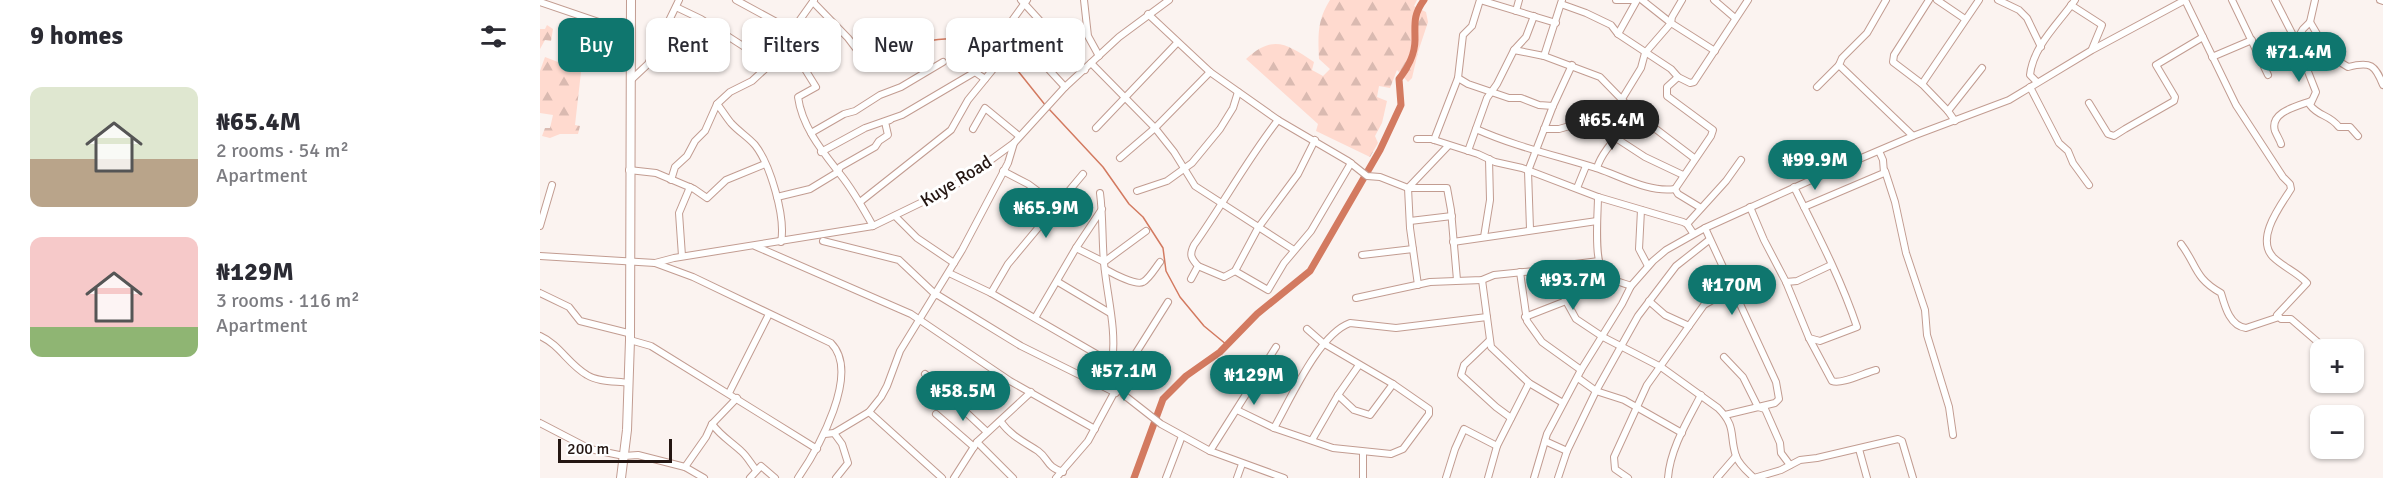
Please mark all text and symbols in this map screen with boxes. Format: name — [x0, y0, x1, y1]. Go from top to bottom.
chip: Buy — [558, 18, 634, 72]
chip: Rent — [646, 18, 730, 72]
chip: Filters — [742, 18, 841, 72]
chip: New — [853, 18, 934, 72]
chip: Apartment — [946, 18, 1085, 72]
text: 9 homes — [30, 20, 123, 52]
icon: filters — [477, 20, 510, 53]
pin: ₦71.4M — [2250, 32, 2348, 83]
text: ₦71.4M — [2266, 39, 2332, 64]
pin: ₦65.4M — [1563, 100, 1661, 151]
text: ₦65.4M — [216, 106, 301, 138]
text: ₦65.4M — [1579, 107, 1645, 132]
icon: home — [78, 111, 150, 183]
text: 2 rooms · 54 m² — [216, 138, 349, 163]
pin: ₦99.9M — [1766, 140, 1864, 191]
text: ₦99.9M — [1782, 147, 1848, 172]
street label: Kuye Road — [916, 150, 996, 212]
text: Apartment — [216, 163, 308, 188]
pin: ₦65.9M — [997, 188, 1095, 239]
text: ₦65.9M — [1013, 195, 1079, 220]
text: ₦129M — [216, 256, 294, 288]
pin: ₦93.7M — [1524, 260, 1622, 311]
icon: home — [78, 261, 150, 333]
pin: ₦170M — [1690, 265, 1774, 316]
text: ₦93.7M — [1540, 267, 1606, 292]
text: ₦170M — [1702, 272, 1762, 297]
text: 3 rooms · 116 m² — [216, 288, 360, 313]
text: Apartment — [216, 313, 308, 338]
map controls — [2310, 339, 2364, 459]
button: + — [2310, 339, 2364, 393]
pin: ₦57.1M — [1075, 351, 1173, 402]
pin: ₦129M — [1212, 355, 1296, 406]
text: ₦57.1M — [1091, 358, 1157, 383]
text: ₦129M — [1224, 362, 1284, 387]
pin: ₦58.5M — [914, 371, 1012, 422]
text: ₦58.5M — [930, 378, 996, 403]
button: − — [2310, 405, 2364, 459]
scale bar — [558, 436, 672, 464]
text: 200 m — [567, 439, 609, 459]

